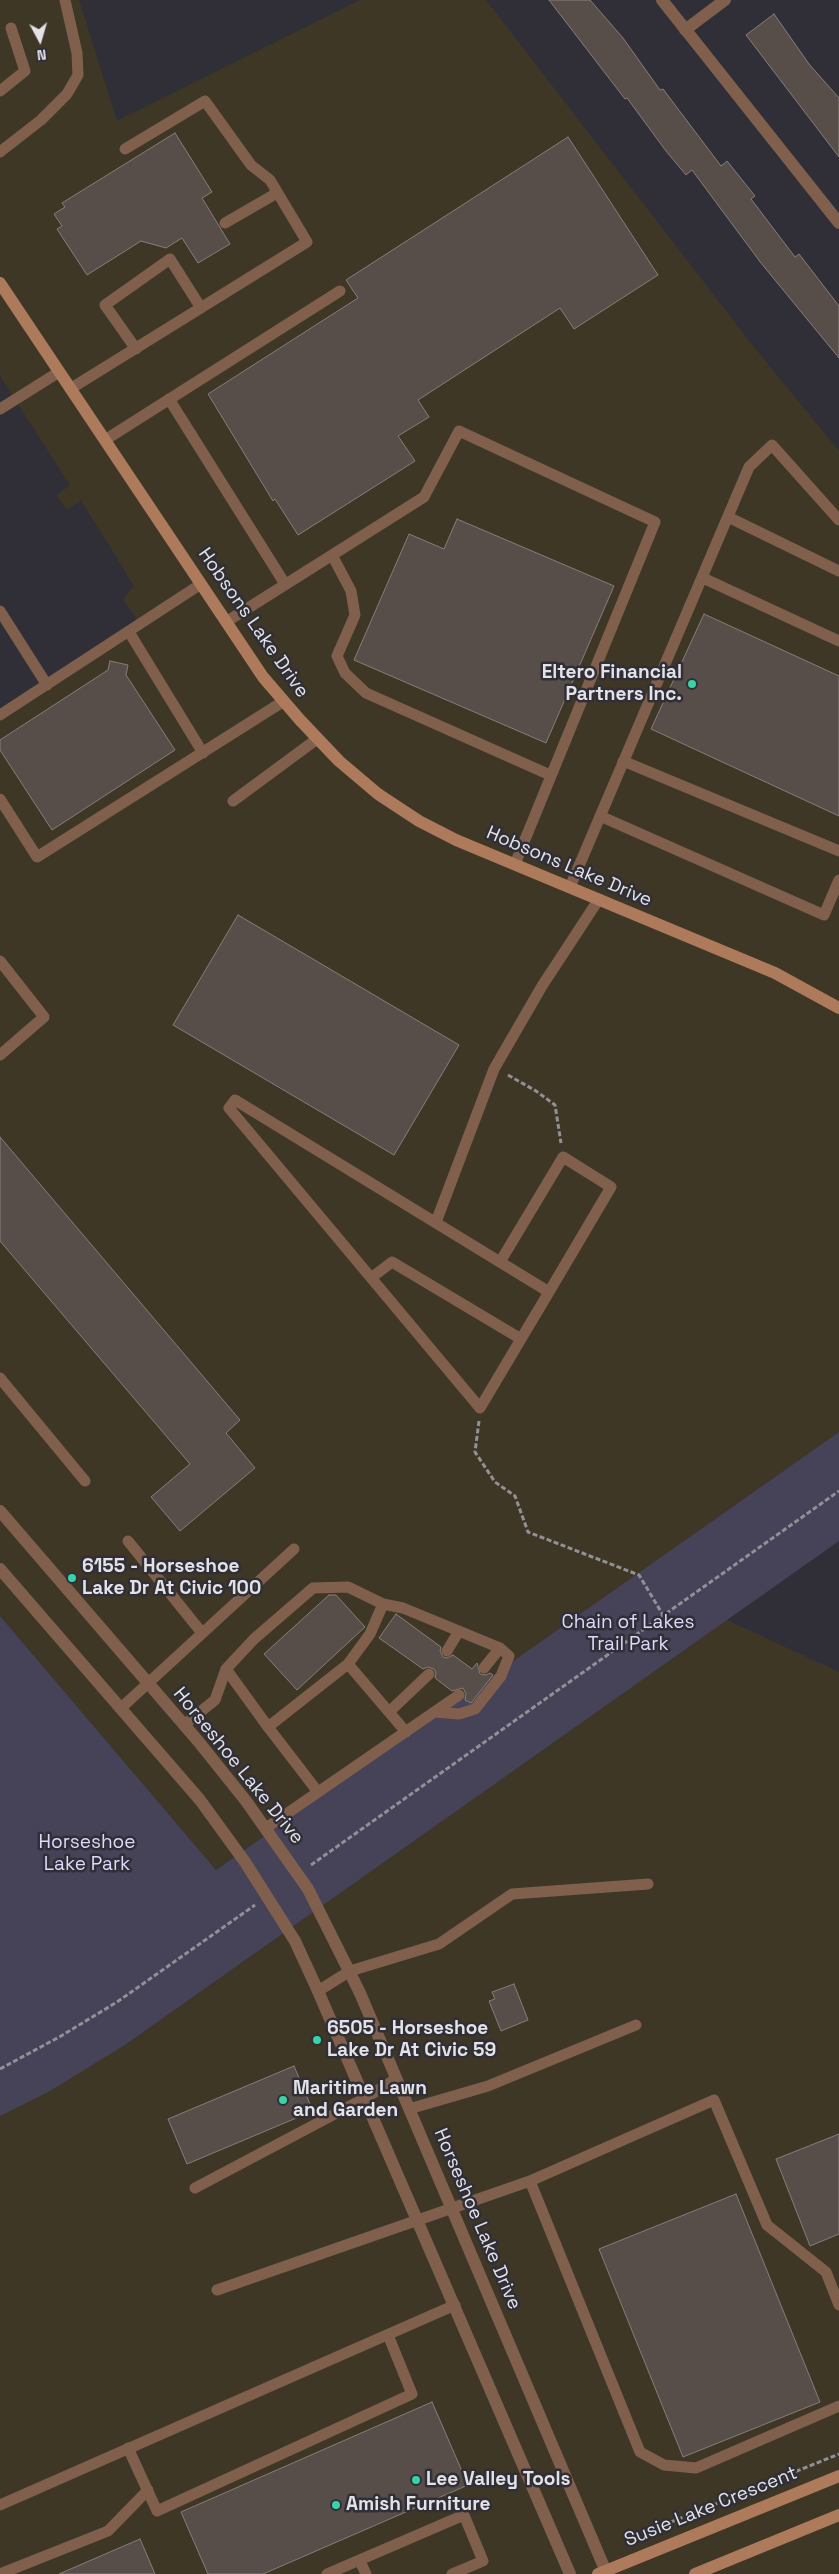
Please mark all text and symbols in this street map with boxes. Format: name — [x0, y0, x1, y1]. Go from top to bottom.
north arrow — [15, 15, 65, 65]
text: N — [36, 45, 47, 64]
street label: Hobsons Lake Drive — [193, 544, 313, 702]
place label: Eltero Financial Partners Inc. — [542, 662, 682, 706]
marker: Eltero Financial Partners Inc. — [686, 678, 698, 690]
street label: Hobsons Lake Drive — [483, 822, 655, 912]
place label: 6155 - Horseshoe Lake Dr At Civic 100 — [82, 1556, 261, 1600]
marker: 6155 - Horseshoe Lake Dr At Civic 100 — [66, 1572, 78, 1584]
park label: Chain of Lakes Trail Park — [562, 1612, 694, 1656]
street label: Horseshoe Lake Drive — [168, 1683, 308, 1849]
park label: Horseshoe Lake Park — [38, 1832, 136, 1876]
place label: 6505 - Horseshoe Lake Dr At Civic 59 — [327, 2018, 496, 2062]
marker: 6505 - Horseshoe Lake Dr At Civic 59 — [311, 2034, 323, 2046]
place label: Maritime Lawn and Garden — [293, 2078, 427, 2122]
marker: Maritime Lawn and Garden — [277, 2094, 289, 2106]
street label: Horseshoe Lake Drive — [428, 2125, 526, 2313]
street label: Susie Lake Crescent — [621, 2462, 801, 2552]
place label: Lee Valley Tools — [426, 2469, 570, 2491]
marker: Lee Valley Tools — [410, 2474, 422, 2486]
place label: Amish Furniture — [346, 2494, 490, 2516]
marker: Amish Furniture — [330, 2499, 342, 2511]

